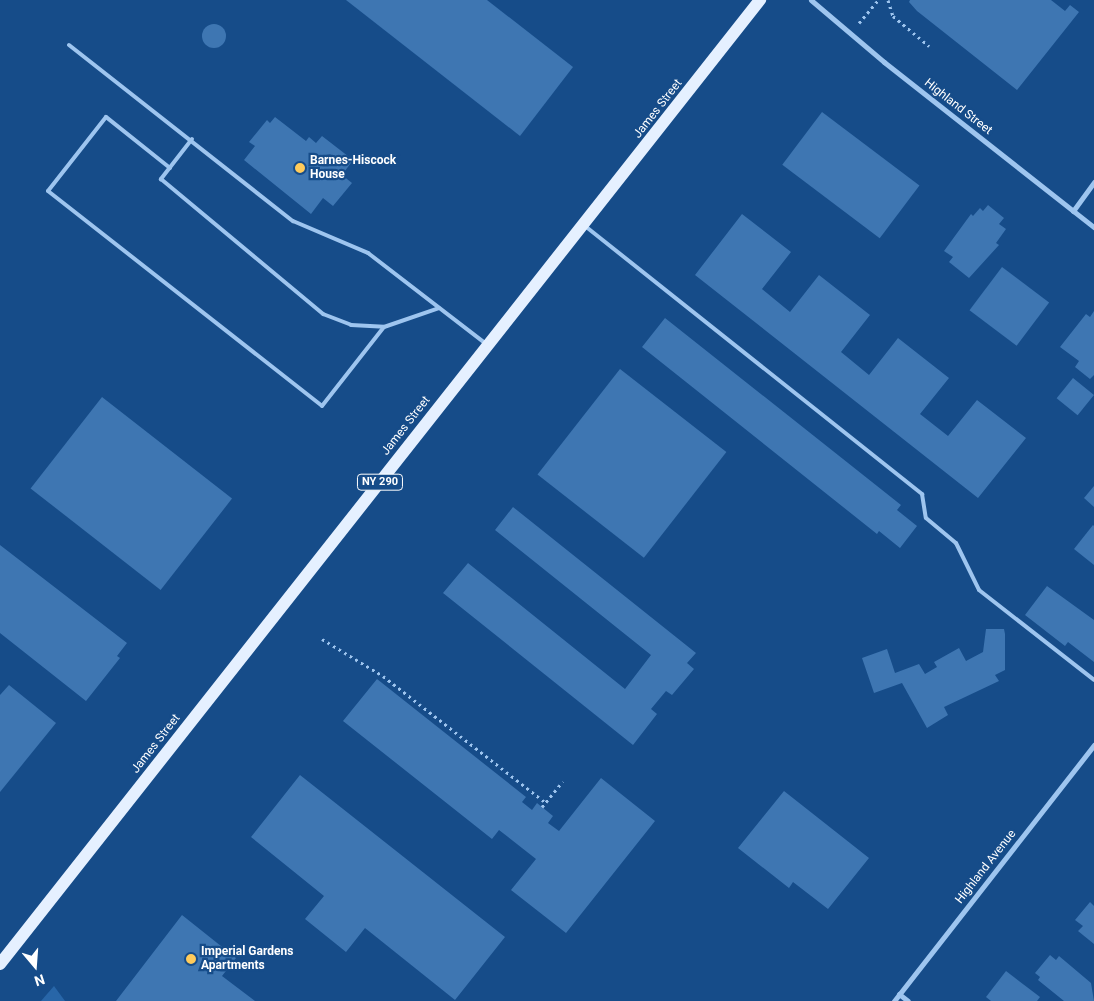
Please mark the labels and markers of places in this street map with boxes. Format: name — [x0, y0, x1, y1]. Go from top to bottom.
place label: Barnes-Hiscock House — [310, 154, 396, 182]
marker: Barnes-Hiscock House — [294, 162, 306, 174]
place label: Imperial Gardens Apartments — [201, 945, 293, 973]
marker: Imperial Gardens Apartments — [185, 953, 197, 965]

